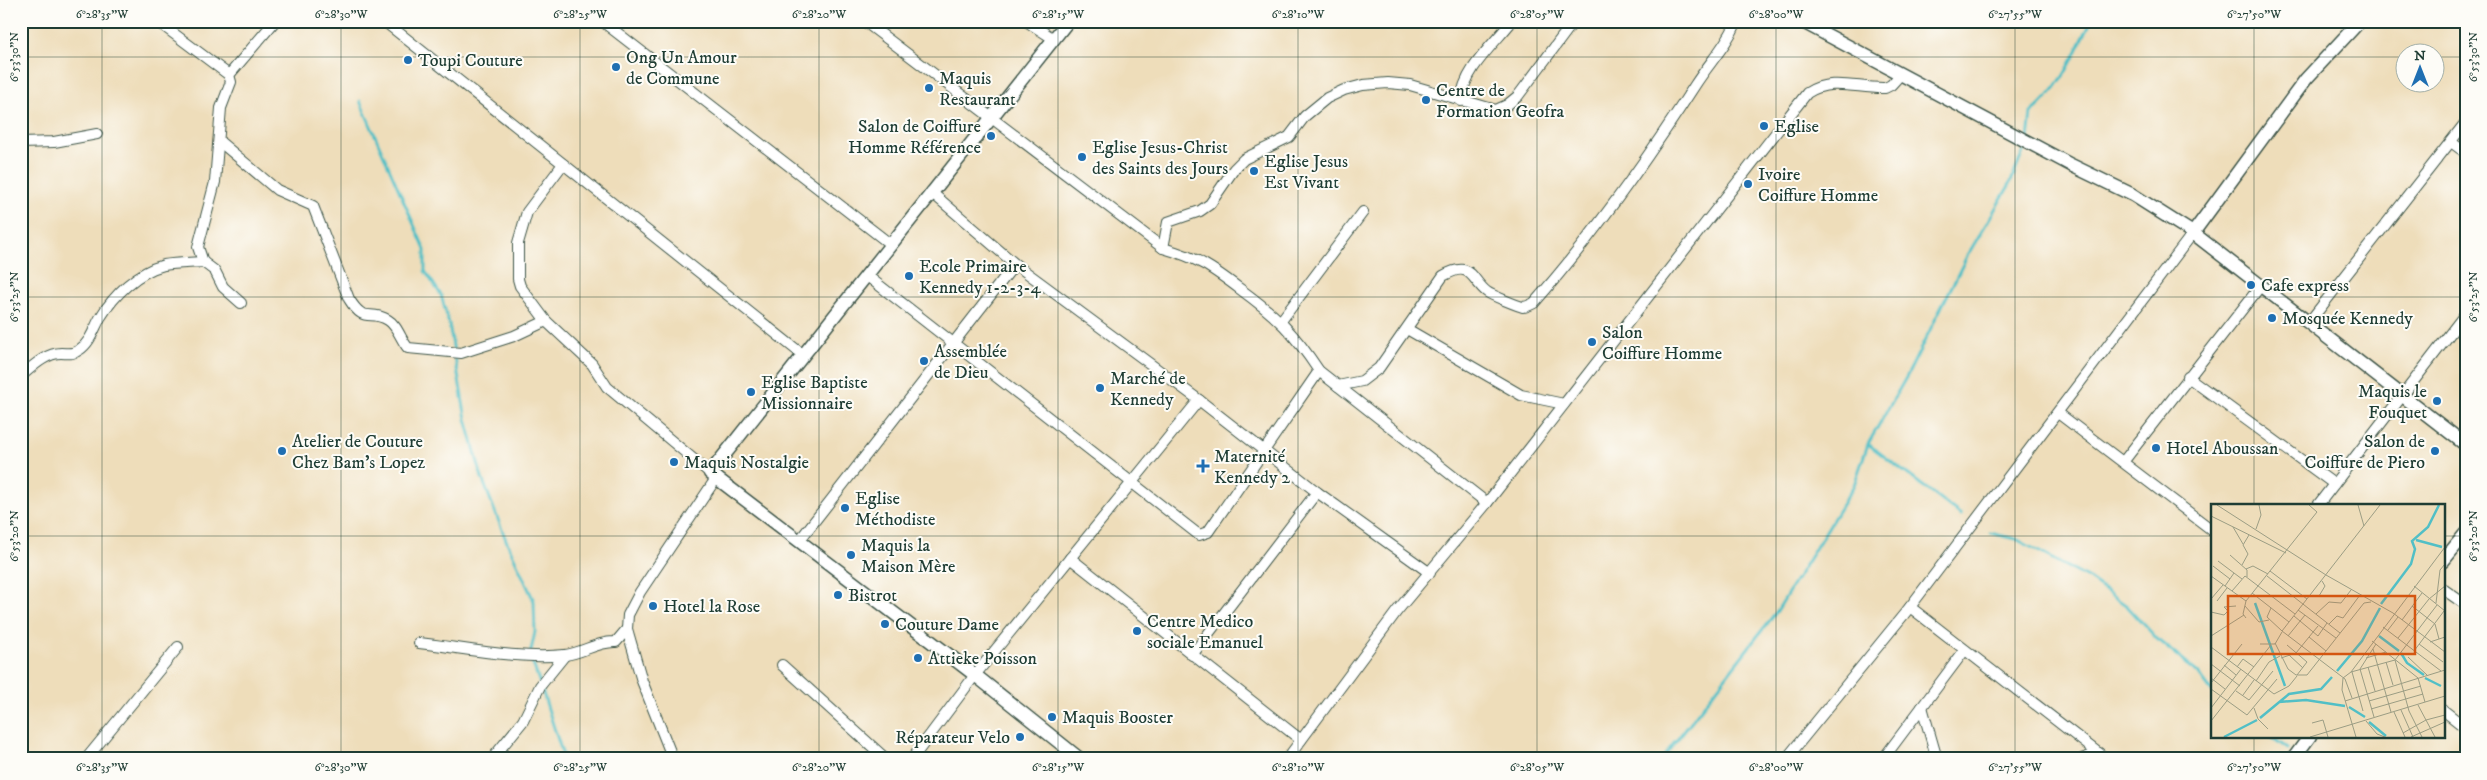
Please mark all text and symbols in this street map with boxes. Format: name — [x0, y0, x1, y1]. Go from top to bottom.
text: 6°28'35"W — [76, 7, 129, 22]
text: 6°28'30"W — [315, 7, 368, 22]
text: 6°28'25"W — [553, 7, 608, 22]
text: 6°28'20"W — [792, 7, 847, 22]
text: 6°28'15"W — [1032, 7, 1085, 22]
text: 6°28'10"W — [1272, 7, 1325, 22]
text: 6°28'05"W — [1510, 7, 1565, 22]
text: 6°28'00"W — [1749, 7, 1804, 22]
text: 6°27'55"W — [1988, 7, 2043, 22]
text: 6°27'50"W — [2227, 7, 2282, 22]
text: 6°53'30"N — [7, 32, 22, 82]
text: 6°53'30"N — [2466, 32, 2481, 82]
north arrow — [2394, 42, 2444, 92]
place label: Ong Un Amour de Commune — [626, 47, 737, 90]
text: N — [2414, 47, 2426, 65]
place label: Toupi Couture — [418, 50, 523, 72]
marker: Toupi Couture — [402, 54, 414, 66]
marker: Ong Un Amour de Commune — [610, 61, 622, 73]
place label: Maquis Restaurant — [939, 68, 1016, 111]
place label: Centre de Formation Geofra — [1436, 80, 1565, 123]
marker: Maquis Restaurant — [923, 82, 935, 94]
marker: Centre de Formation Geofra — [1420, 94, 1432, 106]
place label: Salon de Coiffure Homme Référence — [848, 116, 981, 159]
place label: Eglise — [1774, 116, 1819, 138]
marker: Eglise — [1758, 120, 1770, 132]
marker: Salon de Coiffure Homme Référence — [985, 130, 997, 142]
place label: Eglise Jesus-Christ des Saints des Jours — [1092, 137, 1228, 180]
marker: Eglise Jesus-Christ des Saints des Jours — [1076, 151, 1088, 163]
place label: Eglise Jesus Est Vivant — [1264, 151, 1348, 194]
place label: Ivoire Coiffure Homme — [1758, 164, 1878, 207]
marker: Eglise Jesus Est Vivant — [1248, 165, 1260, 177]
marker: Ivoire Coiffure Homme — [1742, 178, 1754, 190]
place label: Ecole Primaire Kennedy 1-2-3-4 — [919, 256, 1041, 299]
marker: Ecole Primaire Kennedy 1-2-3-4 — [903, 270, 915, 282]
text: 6°53'25"N — [7, 271, 22, 323]
text: 6°53'25"N — [2466, 271, 2481, 323]
place label: Cafe express — [2261, 275, 2349, 297]
marker: Cafe express — [2245, 279, 2257, 291]
place label: Mosquée Kennedy — [2282, 308, 2413, 330]
marker: Mosquée Kennedy — [2266, 312, 2278, 324]
place label: Salon Coiffure Homme — [1602, 322, 1722, 365]
marker: Salon Coiffure Homme — [1586, 336, 1598, 348]
place label: Assemblée de Dieu — [934, 341, 1007, 384]
marker: Assemblée de Dieu — [918, 355, 930, 367]
place label: Marché de Kennedy — [1110, 368, 1186, 411]
place label: Eglise Baptiste Missionnaire — [761, 372, 868, 415]
place label: Maquis le Fouquet — [2358, 381, 2427, 424]
marker: Marché de Kennedy — [1094, 382, 1106, 394]
marker: Eglise Baptiste Missionnaire — [745, 386, 757, 398]
marker: Maquis le Fouquet — [2431, 395, 2443, 407]
place label: Atelier de Couture Chez Bam's Lopez — [292, 431, 425, 474]
place label: Salon de Coiffure de Piero — [2305, 431, 2425, 474]
place label: Hotel Aboussan — [2166, 438, 2279, 460]
marker: Hotel Aboussan — [2150, 442, 2162, 454]
marker: Atelier de Couture Chez Bam's Lopez — [276, 445, 288, 457]
marker: Salon de Coiffure de Piero — [2429, 445, 2441, 457]
place label: Maternité Kennedy 2 — [1214, 446, 1290, 489]
place label: Maquis Nostalgie — [684, 452, 809, 474]
marker: Maquis Nostalgie — [668, 456, 680, 468]
marker: Maternité Kennedy 2 — [1196, 459, 1210, 473]
place label: Eglise Méthodiste — [855, 488, 935, 531]
marker: Eglise Méthodiste — [839, 502, 851, 514]
inset map — [2211, 504, 2444, 738]
text: 6°53'20"N — [7, 510, 22, 562]
text: 6°53'20"N — [2466, 510, 2481, 562]
place label: Maquis la Maison Mère — [861, 535, 956, 578]
marker: Maquis la Maison Mère — [845, 549, 857, 561]
place label: Bistrot — [848, 585, 897, 607]
marker: Bistrot — [832, 589, 844, 601]
place label: Hotel la Rose — [663, 596, 760, 618]
marker: Hotel la Rose — [647, 600, 659, 612]
place label: Centre Medico sociale Emanuel — [1147, 611, 1264, 654]
place label: Couture Dame — [895, 614, 999, 636]
marker: Couture Dame — [879, 618, 891, 630]
marker: Centre Medico sociale Emanuel — [1131, 625, 1143, 637]
place label: Attieke Poisson — [928, 648, 1037, 670]
marker: Attieke Poisson — [912, 652, 924, 664]
place label: Maquis Booster — [1062, 707, 1173, 729]
marker: Maquis Booster — [1046, 711, 1058, 723]
place label: Réparateur Velo — [895, 727, 1010, 749]
marker: Réparateur Velo — [1014, 731, 1026, 743]
text: 6°28'35"W — [76, 760, 129, 775]
text: 6°28'30"W — [315, 760, 368, 775]
text: 6°28'25"W — [553, 760, 608, 775]
text: 6°28'20"W — [792, 760, 847, 775]
text: 6°28'15"W — [1032, 760, 1085, 775]
text: 6°28'10"W — [1272, 760, 1325, 775]
text: 6°28'05"W — [1510, 760, 1565, 775]
text: 6°28'00"W — [1749, 760, 1804, 775]
text: 6°27'55"W — [1988, 760, 2043, 775]
text: 6°27'50"W — [2227, 760, 2282, 775]

